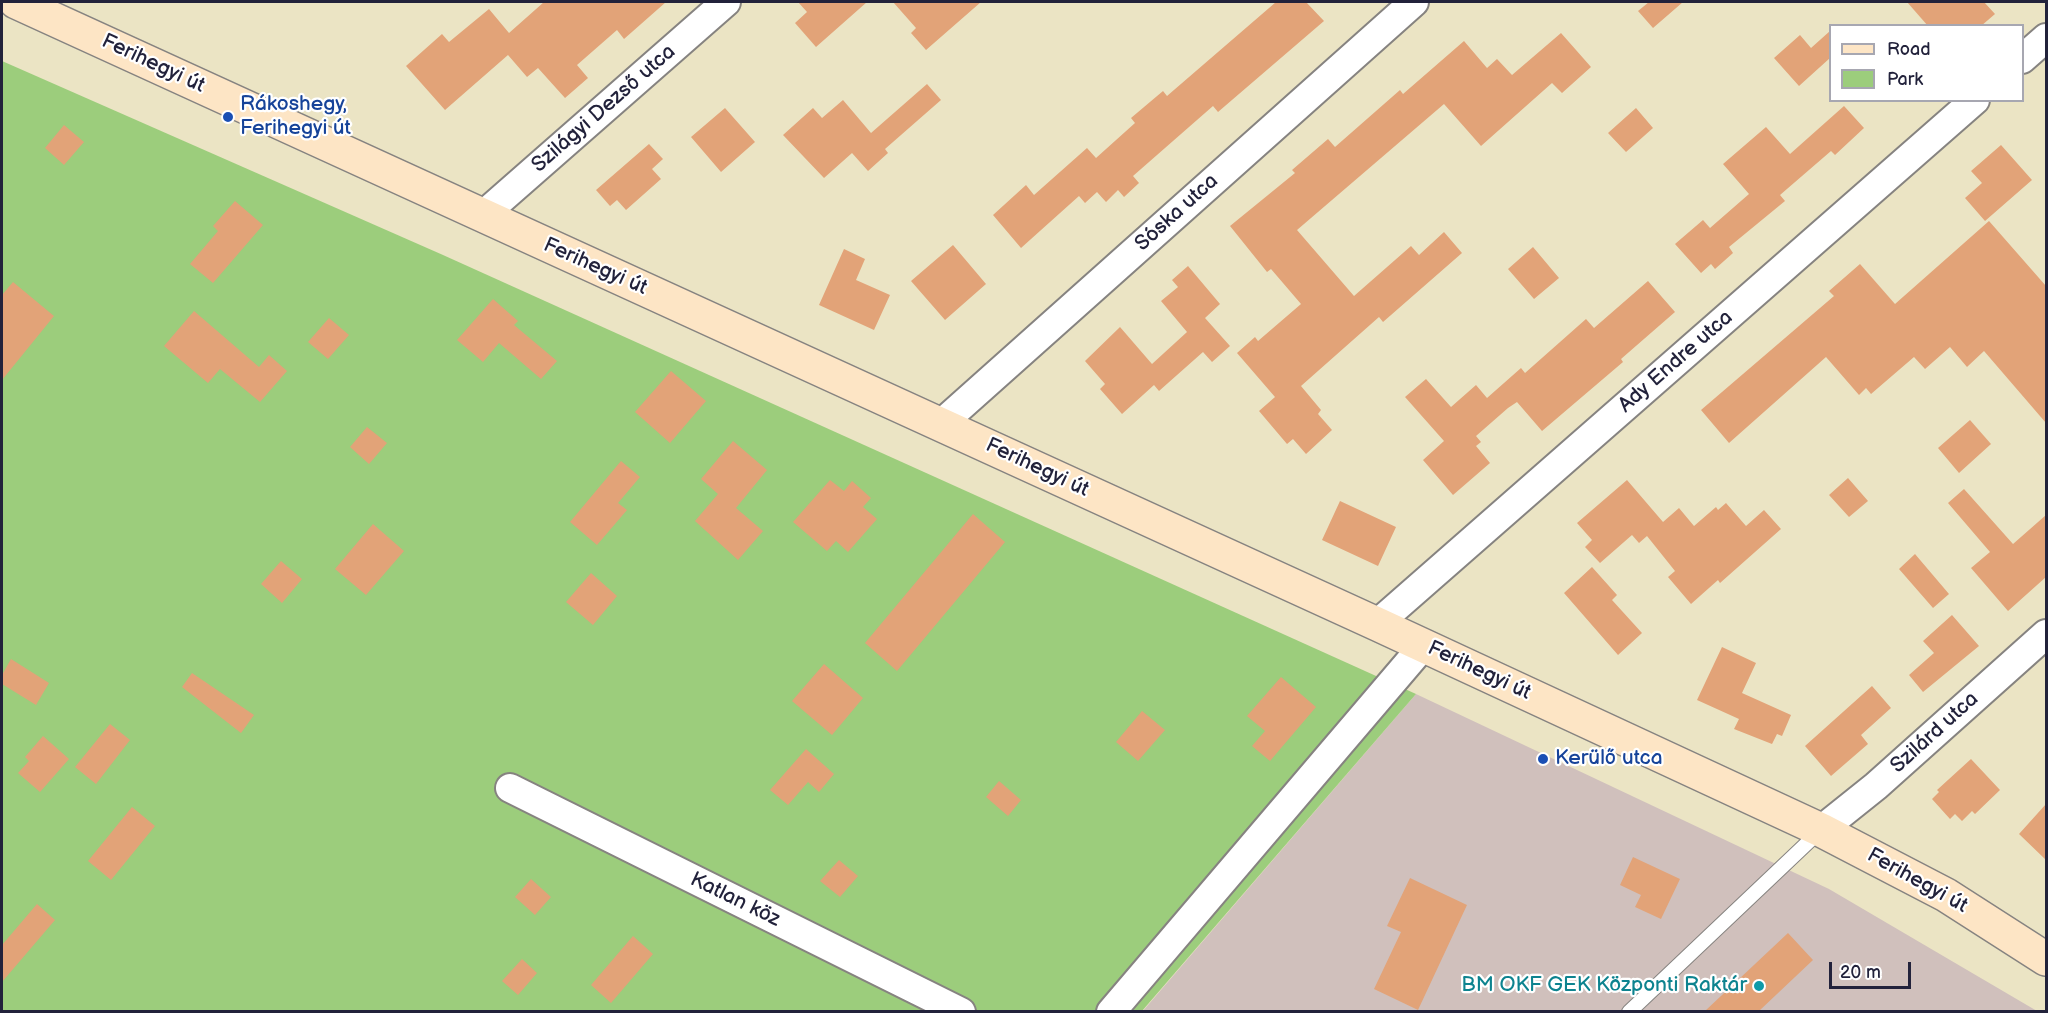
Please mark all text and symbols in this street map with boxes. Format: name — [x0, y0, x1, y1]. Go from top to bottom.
legend — [1829, 24, 2024, 102]
street label: Ferihegyi út — [97, 29, 209, 99]
text: Road — [1887, 39, 1931, 60]
street label: Szilágyi Dezső utca — [527, 40, 681, 178]
text: Park — [1887, 69, 1923, 90]
place label: Rákoshegy, Ferihegyi út — [240, 92, 351, 142]
marker: Rákoshegy, Ferihegyi út — [221, 110, 235, 124]
street label: Sóska utca — [1130, 169, 1224, 257]
street label: Ferihegyi út — [539, 233, 651, 301]
street label: Ady Endre utca — [1614, 306, 1738, 418]
street label: Ferihegyi út — [981, 433, 1093, 503]
street label: Ferihegyi út — [1423, 636, 1535, 706]
street label: Szilárd utca — [1886, 687, 1984, 779]
place label: Kerülő utca — [1555, 746, 1663, 772]
marker: Kerülő utca — [1536, 752, 1550, 766]
street label: Ferihegyi út — [1862, 843, 1972, 919]
street label: Katlan köz — [686, 867, 784, 933]
scale bar — [1832, 950, 1914, 988]
text: 20 m — [1840, 962, 1881, 983]
place label: BM OKF GEK Központi Raktár — [1461, 973, 1747, 999]
marker: BM OKF GEK Központi Raktár — [1752, 979, 1766, 993]

